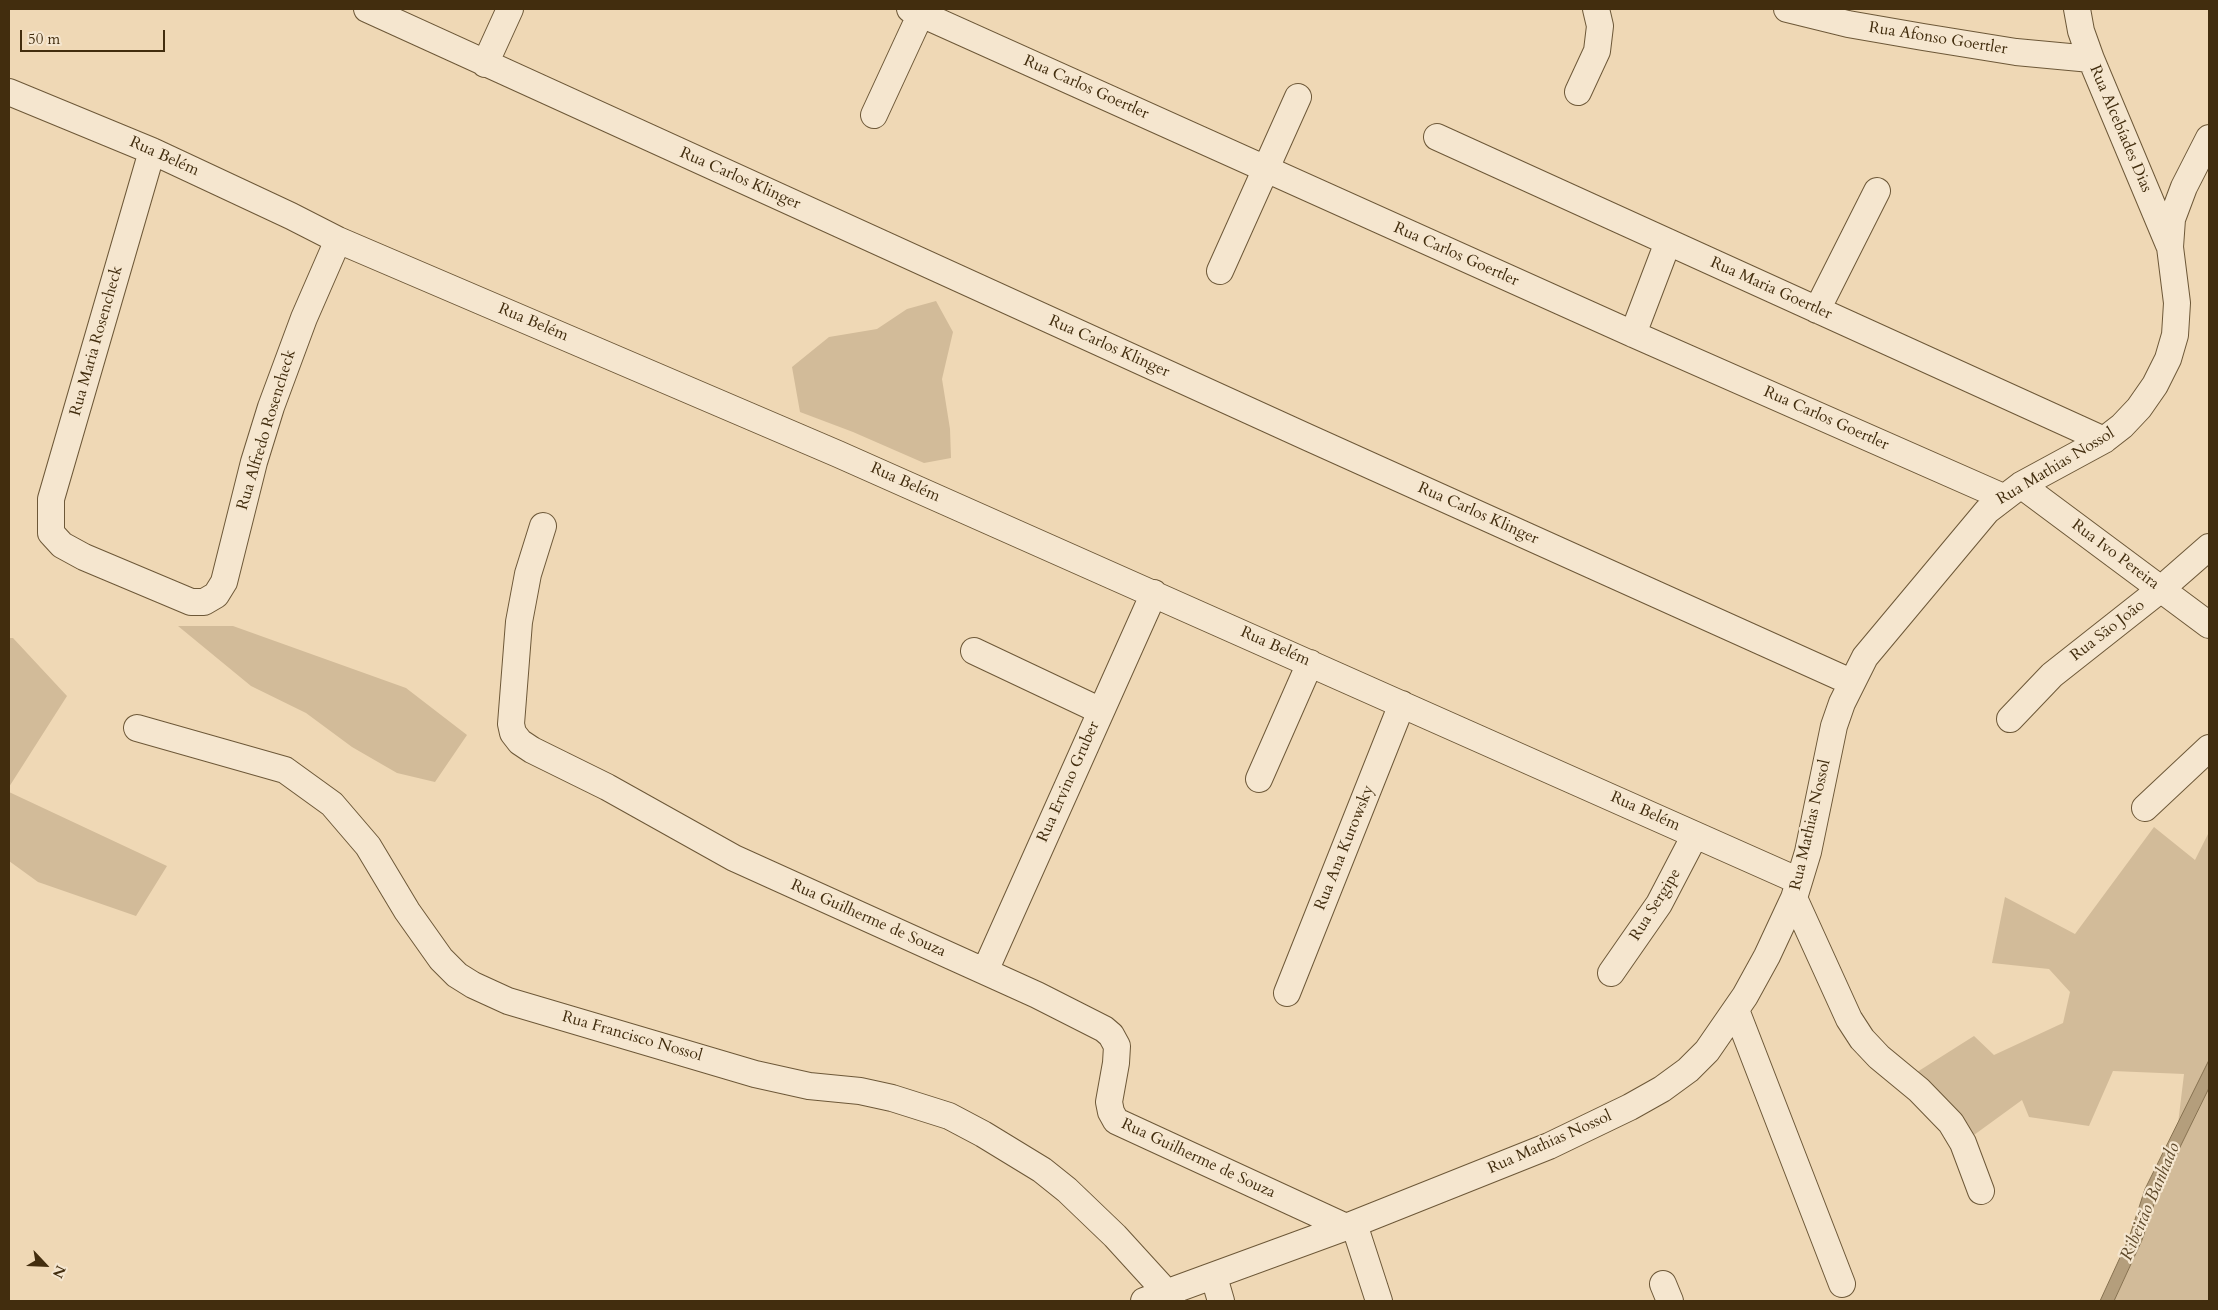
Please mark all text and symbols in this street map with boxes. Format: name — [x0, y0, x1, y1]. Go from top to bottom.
street label: Rua Afonso Goertler — [1867, 19, 2009, 59]
scale bar — [22, 20, 168, 52]
text: 50 m — [28, 29, 60, 49]
street label: Rua Carlos Goertler — [1020, 52, 1152, 124]
street label: Rua Alcebíades Dias — [2085, 63, 2155, 195]
street label: Rua Belém — [126, 133, 202, 181]
street label: Rua Carlos Klinger — [677, 144, 803, 214]
street label: Rua Carlos Goertler — [1390, 219, 1522, 291]
street label: Rua Maria Goertler — [1707, 254, 1835, 324]
street label: Rua Maria Rosencheck — [66, 264, 128, 418]
street label: Rua Belém — [495, 300, 571, 346]
street label: Rua Carlos Klinger — [1046, 312, 1172, 382]
street label: Rua Alfredo Rosencheck — [233, 348, 301, 512]
street label: Rua Carlos Goertler — [1760, 383, 1892, 455]
street label: Rua Mathias Nossol — [1994, 424, 2118, 510]
street label: Rua Belém — [867, 459, 943, 507]
street label: Rua Carlos Klinger — [1415, 479, 1541, 549]
street label: Rua Ivo Pereira — [2067, 516, 2163, 594]
street label: Rua São João — [2067, 596, 2149, 666]
street label: Rua Belém — [1237, 623, 1313, 671]
street label: Rua Ervino Gruber — [1034, 719, 1104, 845]
street label: Rua Mathias Nossol — [1787, 758, 1835, 892]
street label: Rua Ana Kurowsky — [1311, 783, 1379, 913]
street label: Rua Belém — [1607, 788, 1683, 836]
street label: Rua Sergipe — [1626, 865, 1686, 945]
street label: Rua Guilherme de Souza — [788, 876, 948, 962]
street label: Rua Francisco Nossol — [560, 1008, 704, 1066]
street label: Rua Mathias Nossol — [1485, 1107, 1615, 1179]
street label: Rua Guilherme de Souza — [1118, 1115, 1278, 1203]
water label: Ribeirão Banhado — [2116, 1140, 2186, 1264]
north arrow — [20, 1240, 70, 1290]
text: N — [48, 1262, 70, 1281]

